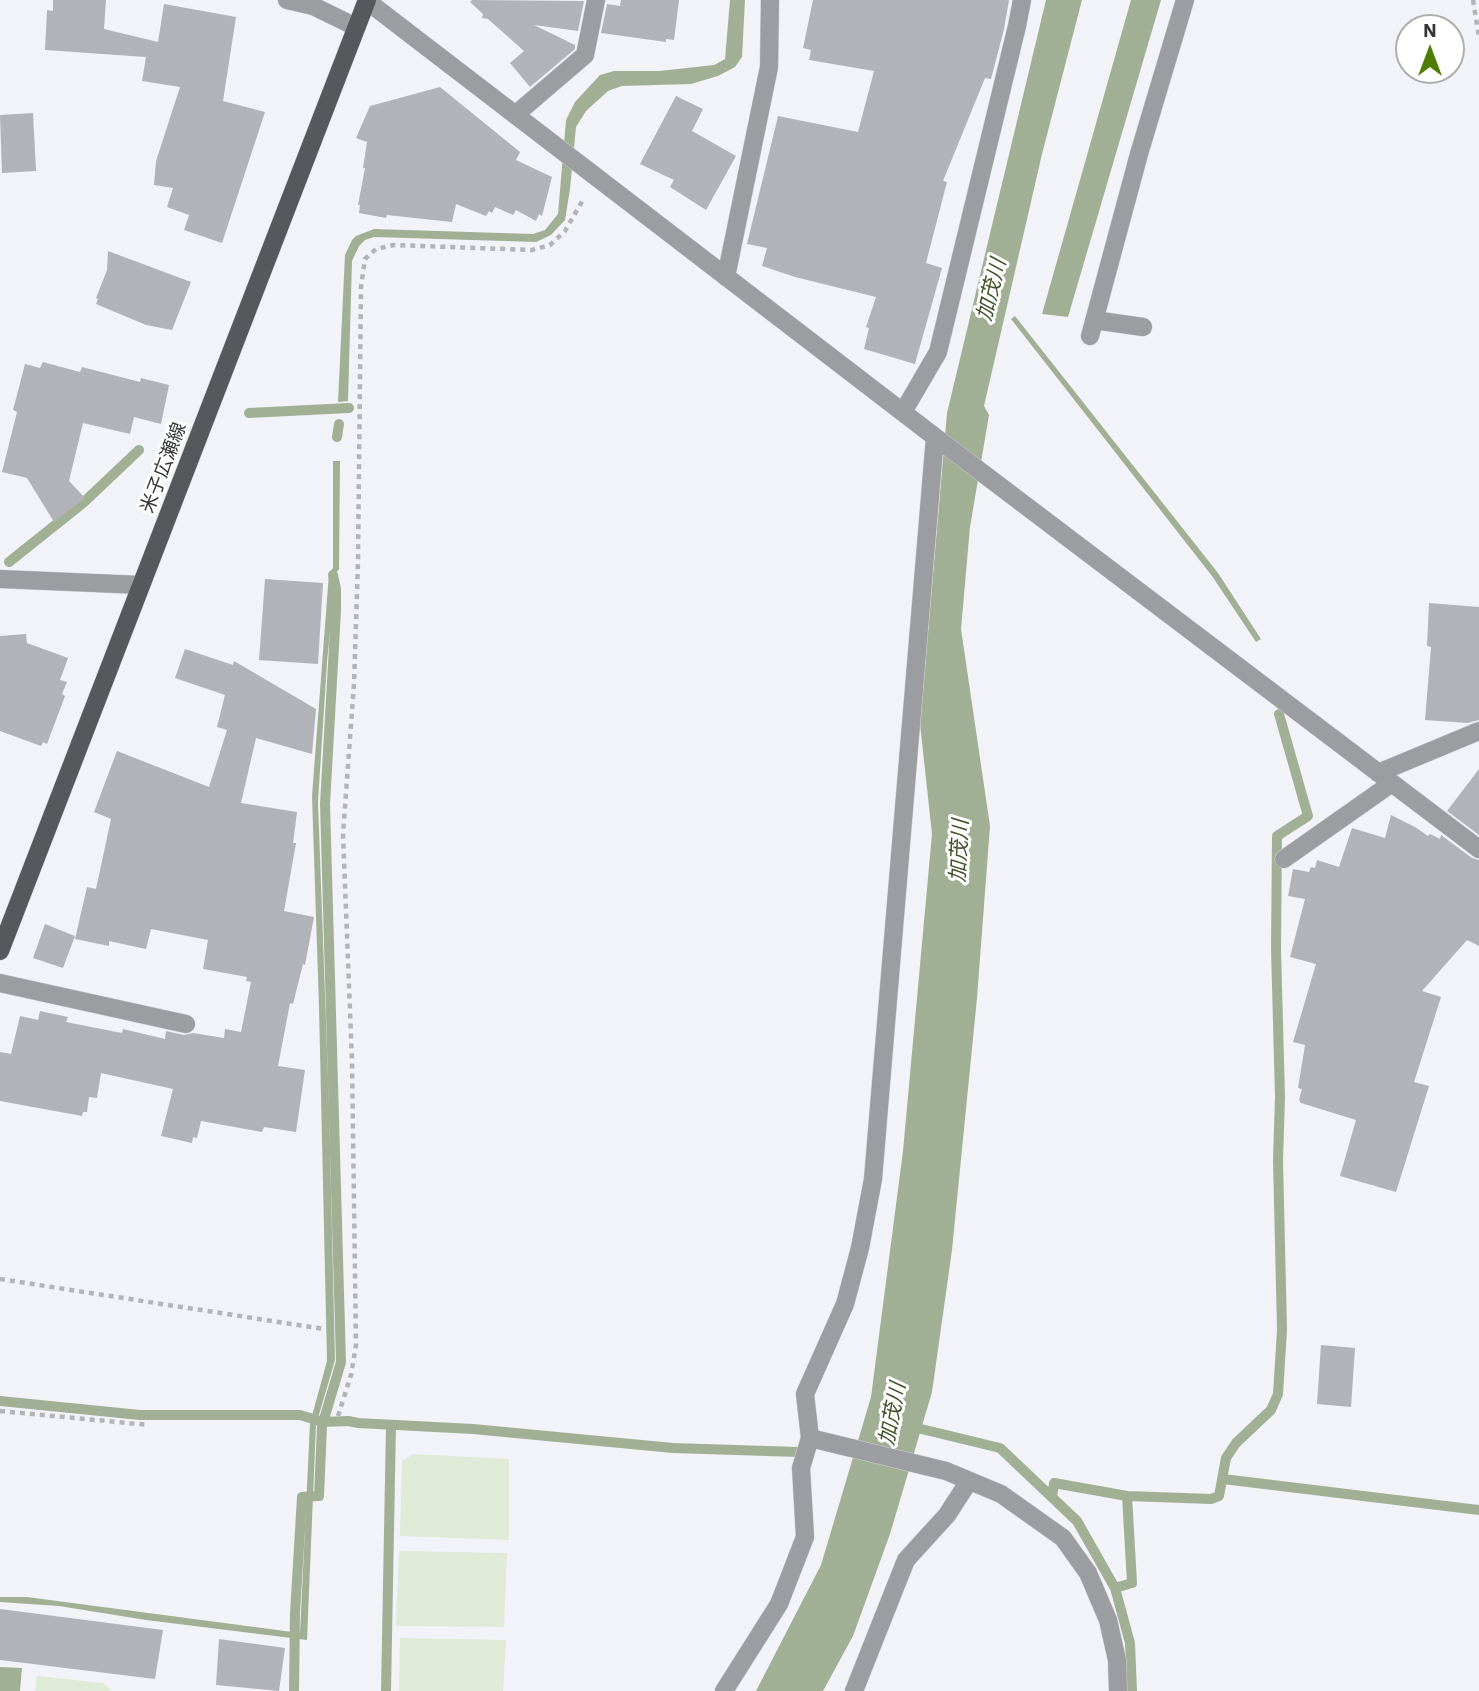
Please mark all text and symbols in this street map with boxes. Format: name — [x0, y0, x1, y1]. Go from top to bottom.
north arrow — [1395, 14, 1465, 84]
text: N — [1423, 18, 1437, 42]
water label: 加茂川 — [972, 256, 1012, 324]
street label: 米子広瀬線 — [136, 420, 192, 516]
water label: 加茂川 — [946, 819, 974, 883]
water label: 加茂川 — [875, 1381, 911, 1447]

